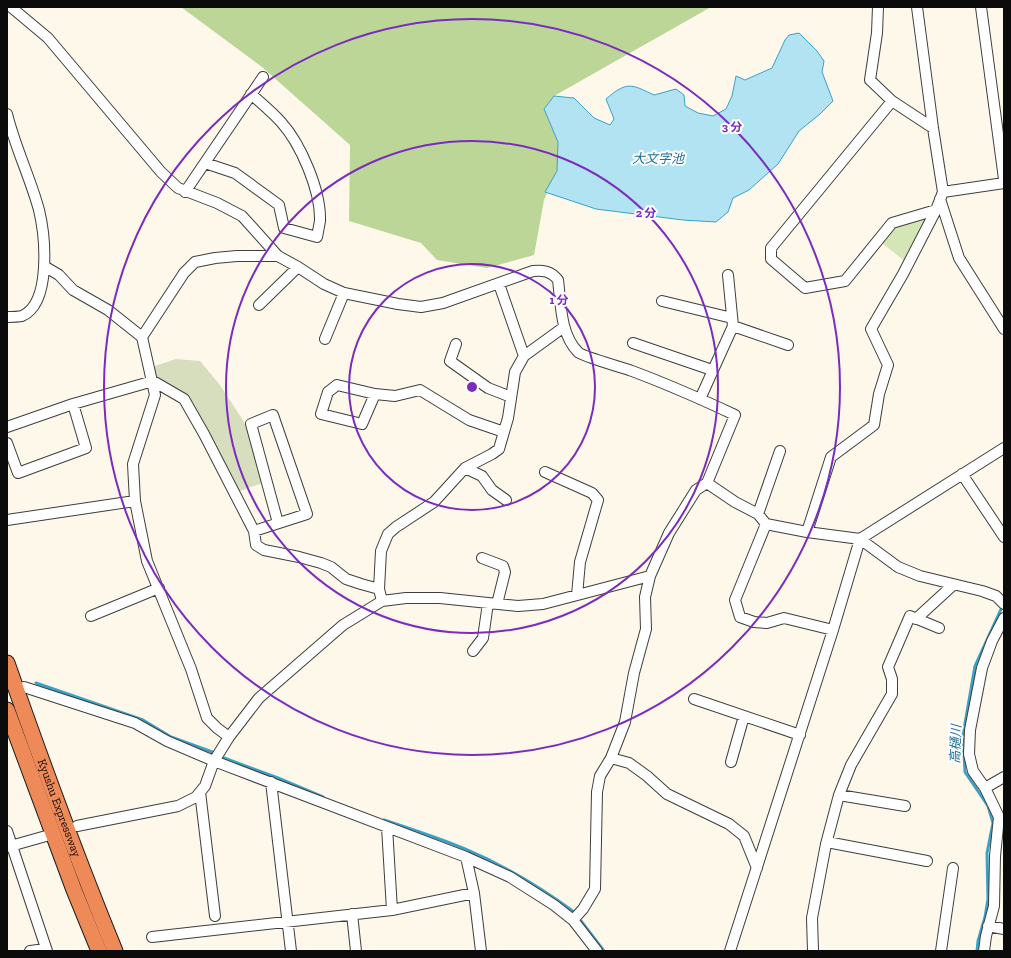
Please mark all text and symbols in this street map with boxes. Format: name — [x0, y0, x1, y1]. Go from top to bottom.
text: 3 分 — [722, 120, 742, 134]
water label: 大文字池 — [632, 151, 686, 166]
text: 2 分 — [636, 206, 656, 220]
text: 1 分 — [549, 293, 569, 307]
centre of rings — [465, 380, 479, 394]
water label: 高樋川 — [947, 722, 964, 764]
street label: Kyushu Expressway — [35, 757, 84, 860]

